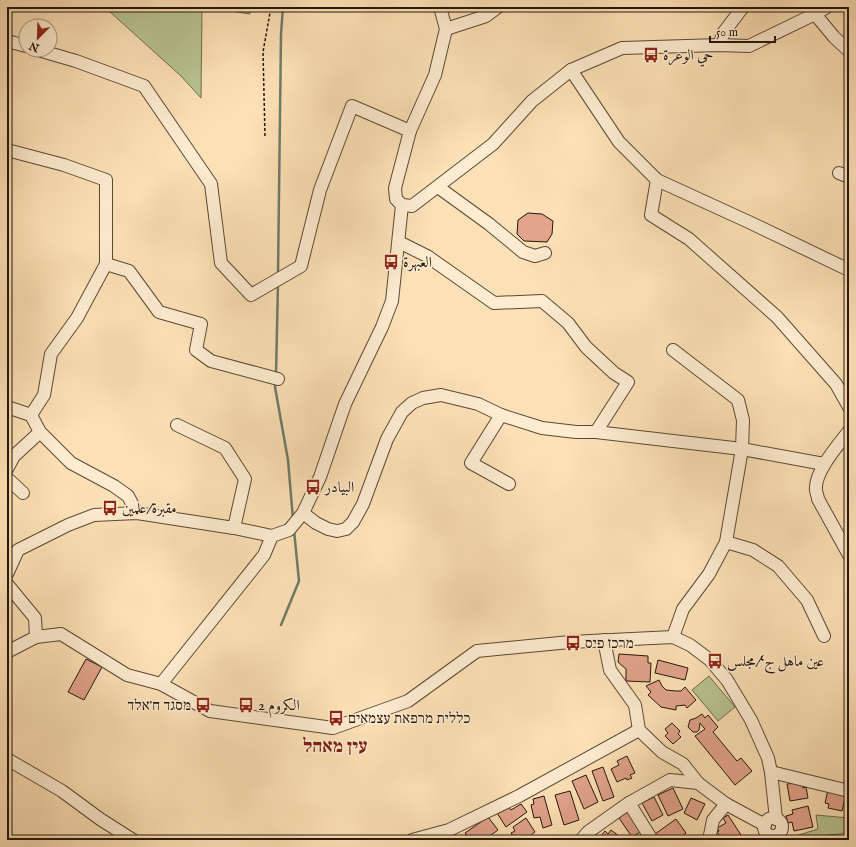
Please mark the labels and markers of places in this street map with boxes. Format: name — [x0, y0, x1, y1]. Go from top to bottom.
bus stop icon: حي الوعرة — [642, 46, 660, 64]
place label: حي الوعرة — [663, 46, 714, 67]
bus stop icon: العبهرة — [382, 253, 400, 271]
place label: العبهرة — [403, 253, 432, 272]
bus stop icon: البيادر — [304, 478, 322, 496]
place label: البيادر — [323, 478, 354, 497]
bus stop icon: مقبرة/علمين — [101, 499, 119, 517]
place label: مقبرة/علمين — [122, 499, 177, 518]
bus stop icon: מרכז פיס — [564, 634, 582, 652]
place label: מרכז פיס — [585, 634, 634, 653]
bus stop icon: عين ماهل ج‘/مجلس — [706, 652, 724, 670]
place label: عين ماهل ج‘/مجلس — [727, 652, 824, 674]
place label: מסגד ח׳אלד — [128, 696, 191, 715]
bus stop icon: מסגד ח׳אלד — [194, 696, 212, 714]
bus stop icon: الكروم 2 — [237, 696, 255, 714]
place label: الكروم 2 — [258, 696, 300, 718]
bus stop icon: כללית מרפאת עצמאים — [327, 709, 345, 727]
place label: כללית מרפאת עצמאים — [348, 709, 470, 728]

